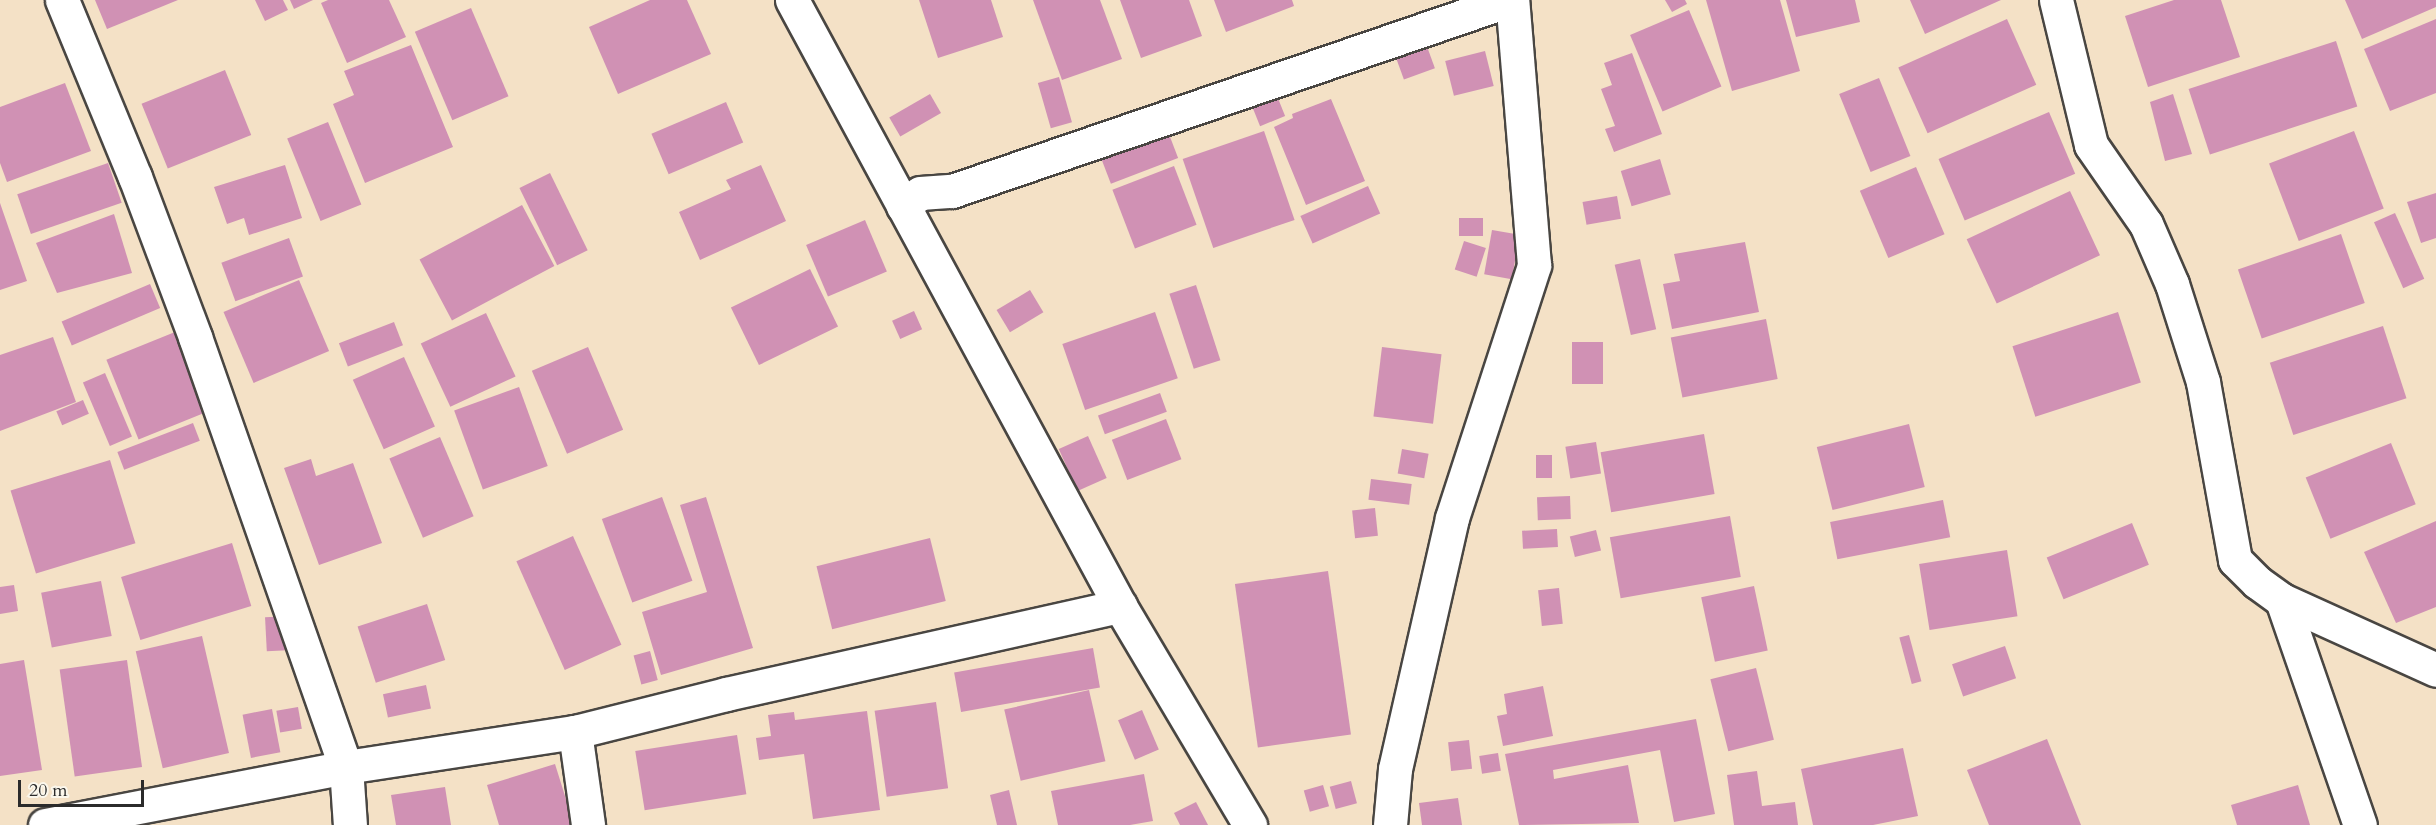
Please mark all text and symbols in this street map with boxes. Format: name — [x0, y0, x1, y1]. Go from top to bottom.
scale bar — [21, 768, 147, 806]
text: 20 m — [29, 778, 68, 803]

